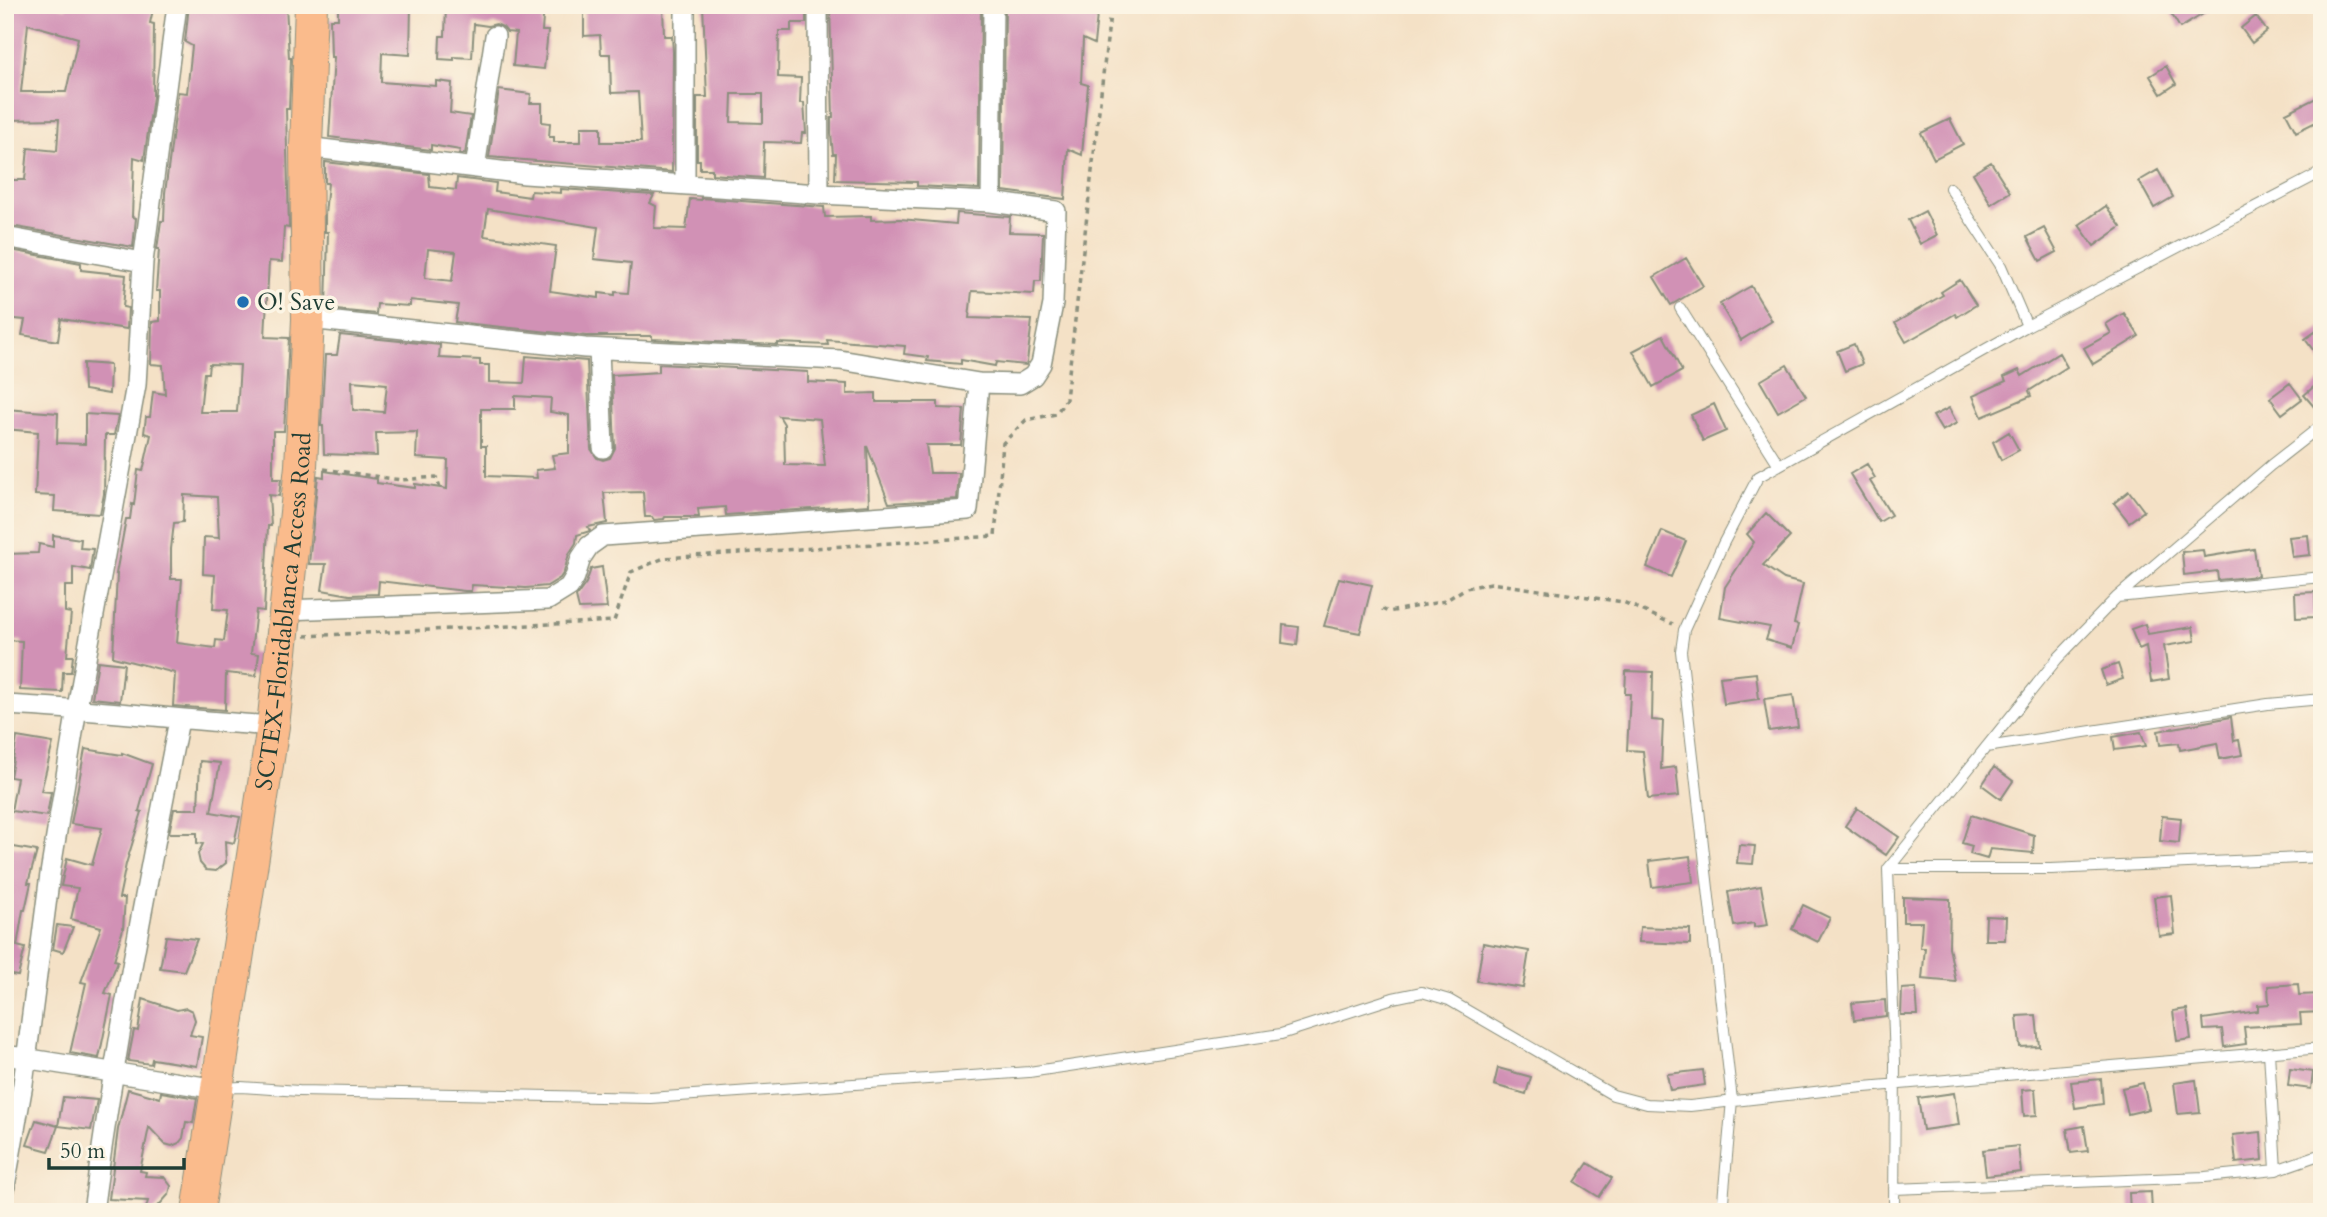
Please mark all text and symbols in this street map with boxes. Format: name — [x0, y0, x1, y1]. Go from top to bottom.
place label: O! Save — [257, 286, 335, 319]
marker: O! Save — [235, 294, 251, 310]
street label: SCTEX-Floridablanca Access Road — [247, 431, 319, 792]
scale bar — [49, 1126, 184, 1170]
text: 50 m — [60, 1137, 105, 1166]

